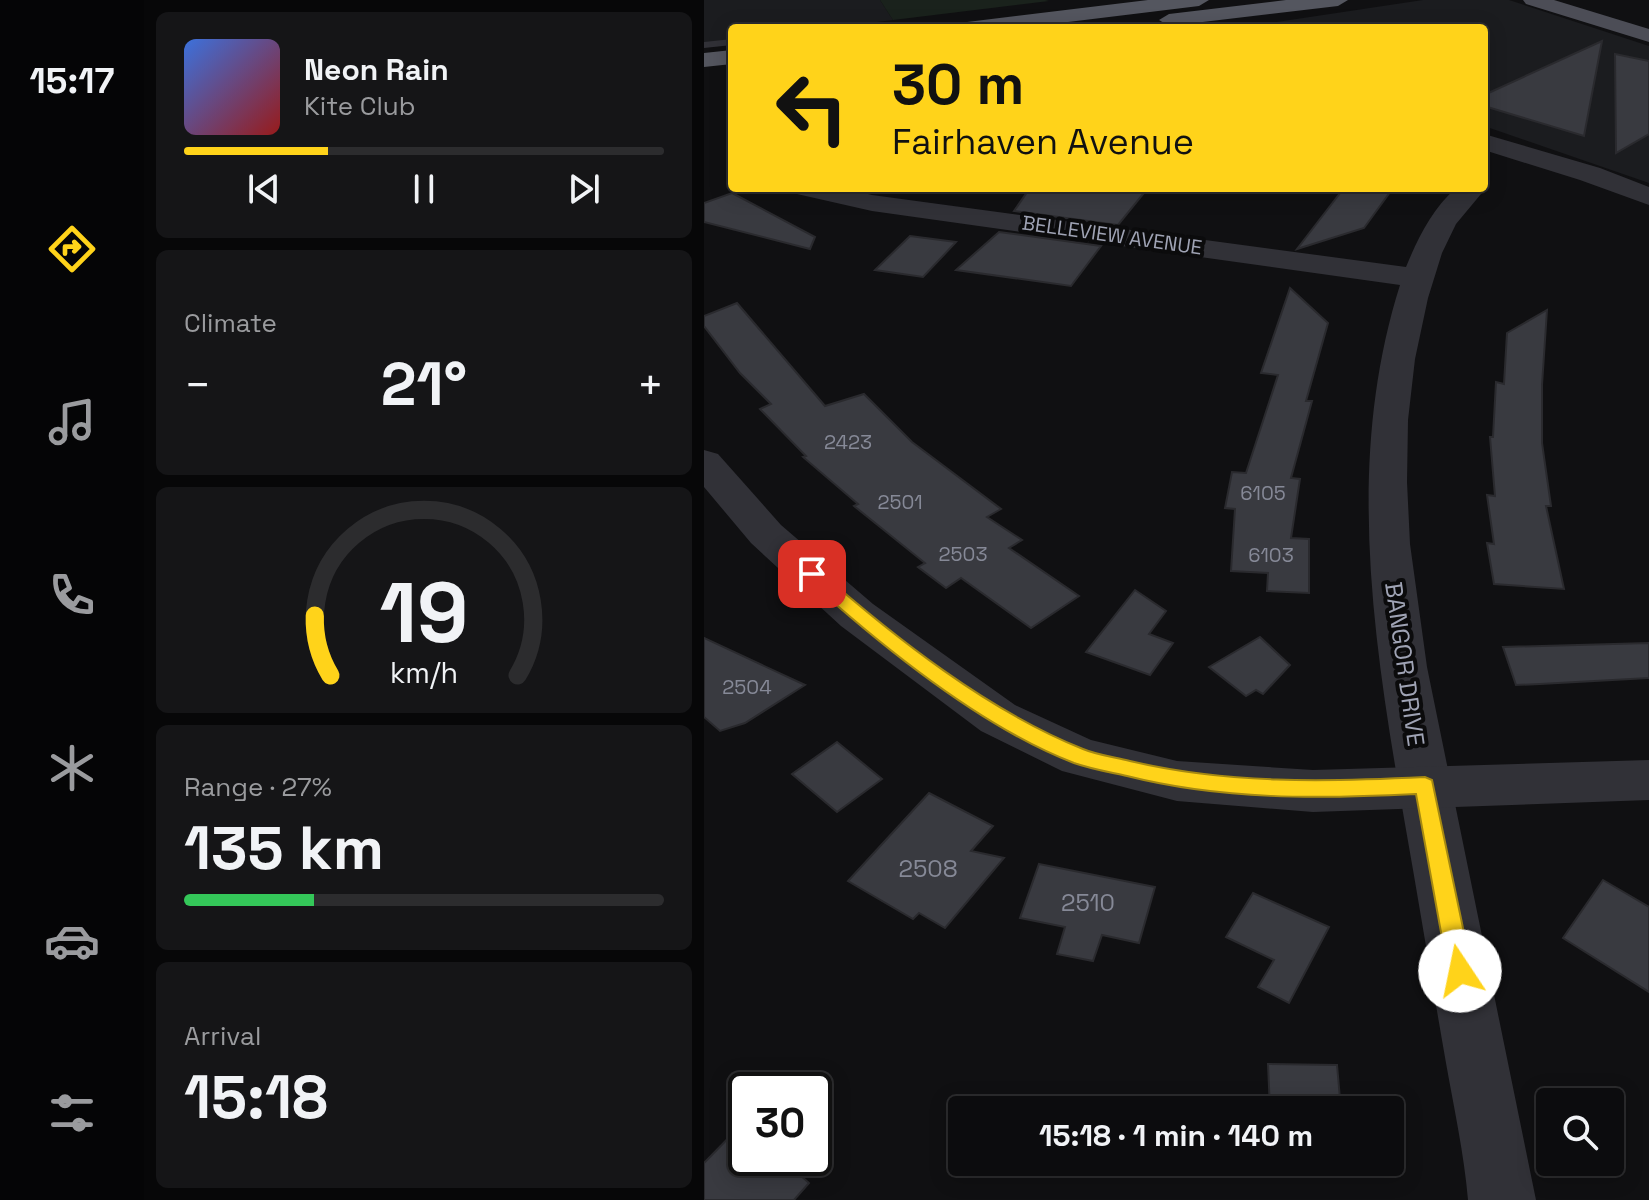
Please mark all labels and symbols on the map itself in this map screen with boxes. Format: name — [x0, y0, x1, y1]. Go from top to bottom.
street label: BELLEVIEW AVENUE — [1020, 210, 1204, 260]
house number: 2423 — [824, 429, 872, 455]
house number: 6105 — [1240, 480, 1286, 506]
house number: 2501 — [877, 489, 923, 515]
pin — [778, 540, 846, 608]
house number: 2503 — [939, 541, 987, 567]
house number: 6103 — [1248, 542, 1294, 568]
street label: BANGOR DRIVE — [1378, 580, 1432, 748]
house number: 2504 — [722, 674, 772, 700]
house number: 2508 — [898, 853, 958, 884]
house number: 2510 — [1061, 887, 1115, 918]
position arrow — [1418, 929, 1502, 1013]
speed limit sign: 30 — [728, 1072, 832, 1176]

